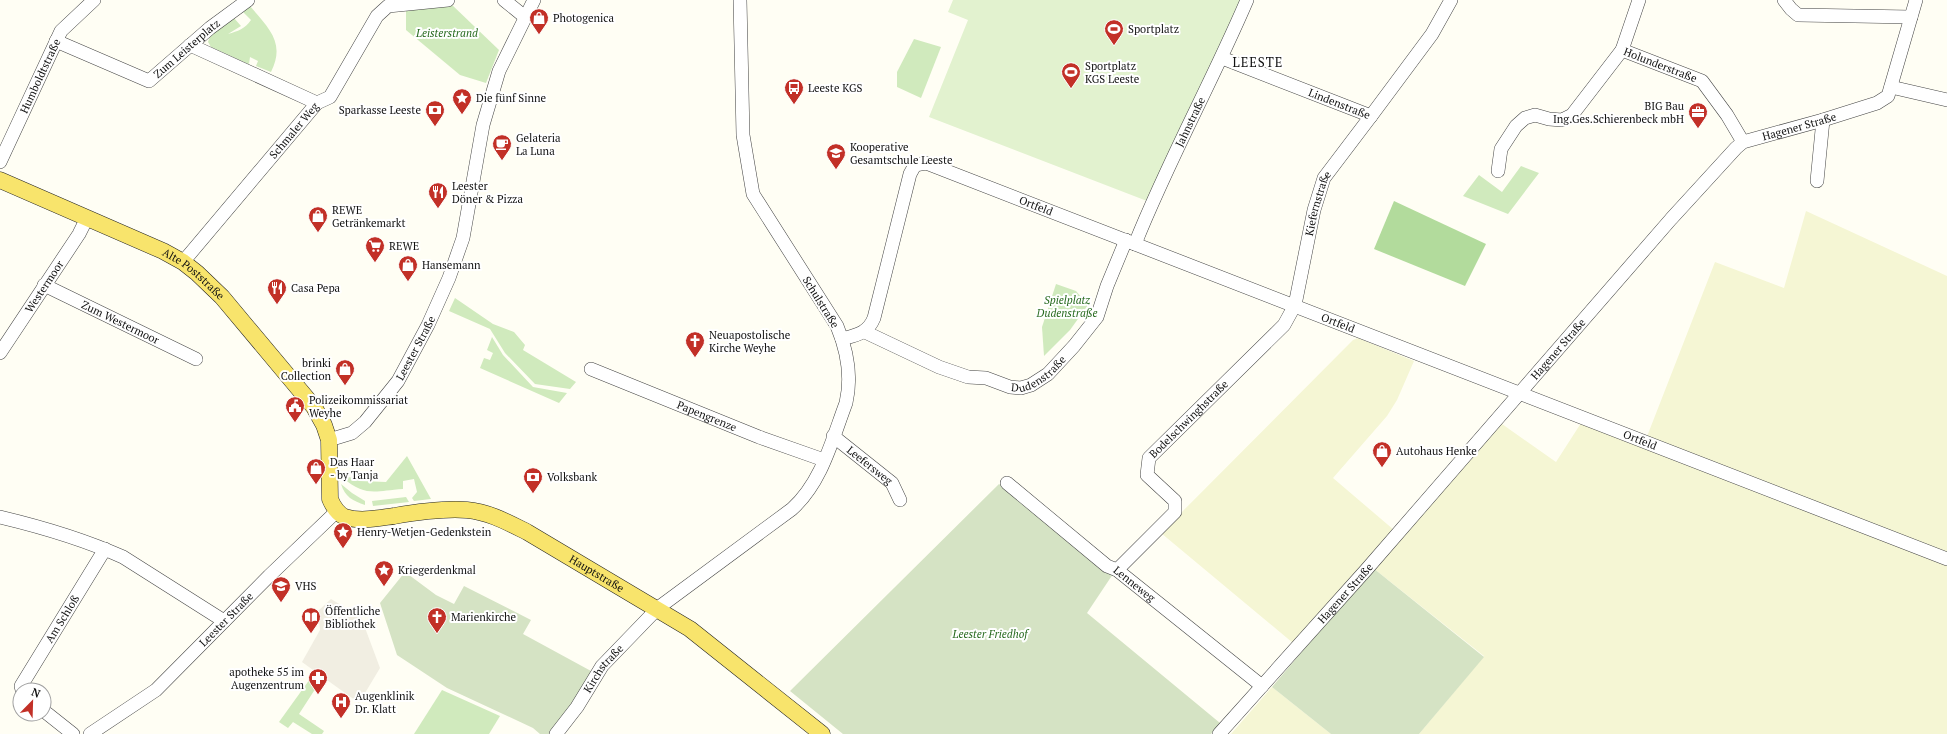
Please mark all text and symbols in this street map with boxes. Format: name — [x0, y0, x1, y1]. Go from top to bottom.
shop icon: Photogenica — [528, 7, 550, 35]
place label: Photogenica — [553, 11, 614, 25]
street label: Zum Leisterplatz — [151, 16, 223, 81]
sports icon: Sportplatz — [1103, 18, 1125, 46]
place label: Sportplatz — [1128, 22, 1179, 36]
park label: Leisterstrand — [415, 26, 478, 40]
street label: Humboldtstraße — [17, 36, 64, 115]
street label: Holunderstraße — [1622, 44, 1699, 86]
district label: LEESTE — [1233, 53, 1283, 71]
place label: Sportplatz KGS Leeste — [1085, 59, 1140, 86]
sports icon: Sportplatz KGS Leeste — [1060, 61, 1082, 89]
bus stop icon: Leeste KGS — [783, 77, 805, 105]
place label: Leeste KGS — [808, 81, 862, 95]
street label: Lindenstraße — [1306, 85, 1373, 122]
place icon: Die fünf Sinne — [451, 87, 473, 115]
place label: Die fünf Sinne — [476, 91, 547, 105]
street label: Jahnstraße — [1172, 94, 1208, 149]
street label: Schmaler Weg — [266, 99, 322, 161]
bank icon: Sparkasse Leeste — [424, 99, 446, 127]
place label: BIG Bau Ing.Ges.Schierenbeck mbH — [1553, 99, 1685, 126]
office icon: BIG Bau Ing.Ges.Schierenbeck mbH — [1687, 101, 1709, 129]
place label: Sparkasse Leeste — [339, 103, 421, 117]
street label: Hagener Straße — [1761, 109, 1838, 143]
place label: Gelateria La Luna — [516, 131, 561, 158]
cafe icon: Gelateria La Luna — [491, 133, 513, 161]
place label: Kooperative Gesamtschule Leeste — [850, 140, 953, 167]
school or university icon: Kooperative Gesamtschule Leeste — [825, 142, 847, 170]
street label: Kiefernstraße — [1302, 167, 1334, 237]
place label: Leester Döner & Pizza — [452, 179, 523, 206]
restaurant icon: Leester Döner & Pizza — [427, 181, 449, 209]
street label: Ortfeld — [1017, 193, 1055, 219]
place label: REWE Getränkemarkt — [332, 203, 406, 230]
shop icon: REWE Getränkemarkt — [307, 205, 329, 233]
supermarket icon: REWE — [364, 235, 386, 263]
place label: REWE — [389, 239, 419, 253]
street label: Alte Poststraße — [160, 245, 228, 303]
shop icon: Hansemann — [397, 254, 419, 282]
street label: Westermoor — [22, 257, 67, 315]
place label: Hansemann — [422, 258, 481, 272]
street label: Schulstraße — [800, 274, 843, 331]
restaurant icon: Casa Pepa — [266, 277, 288, 305]
place label: Casa Pepa — [291, 281, 341, 295]
park label: Spielplatz Dudenstraße — [1036, 293, 1097, 320]
street label: Zum Westermoor — [79, 297, 162, 347]
street label: Ortfeld — [1319, 310, 1357, 336]
street label: Leester Straße — [393, 313, 438, 383]
street label: Hagener Straße — [1528, 315, 1589, 382]
place label: Neuapostolische Kirche Weyhe — [709, 328, 791, 355]
church icon: Neuapostolische Kirche Weyhe — [684, 330, 706, 358]
street label: Dudenstraße — [1010, 352, 1069, 395]
place label: brinki Collection — [281, 356, 331, 383]
shop icon: brinki Collection — [334, 358, 356, 386]
street label: Bodelschwinghstraße — [1146, 377, 1231, 461]
place label: Polizeikommissariat Weyhe — [309, 393, 408, 420]
public building icon: Polizeikommissariat Weyhe — [284, 395, 306, 423]
street label: Papengrenze — [675, 398, 739, 434]
street label: Ortfeld — [1621, 427, 1659, 453]
shop icon: Autohaus Henke — [1371, 440, 1393, 468]
street label: Leefersweg — [844, 443, 896, 488]
place label: Autohaus Henke — [1396, 444, 1477, 458]
place label: Das Haar - by Tanja — [330, 455, 379, 482]
shop icon: Das Haar - by Tanja — [305, 457, 327, 485]
bank icon: Volksbank — [522, 466, 544, 494]
place label: Volksbank — [547, 470, 597, 484]
place icon: Henry-Wetjen-Gedenkstein — [332, 521, 354, 549]
place label: Henry-Wetjen-Gedenkstein — [357, 525, 492, 539]
street label: Hauptstraße — [567, 552, 627, 595]
place icon: Kriegerdenkmal — [373, 559, 395, 587]
street label: Hagener Straße — [1314, 560, 1376, 626]
place label: Kriegerdenkmal — [398, 563, 476, 577]
street label: Lenneweg — [1111, 563, 1158, 605]
school or university icon: VHS — [270, 575, 292, 603]
place label: VHS — [295, 579, 317, 593]
street label: Leester Straße — [196, 589, 256, 649]
street label: Am Schloß — [42, 592, 82, 645]
place label: Öffentliche Bibliothek — [325, 604, 381, 631]
library icon: Öffentliche Bibliothek — [300, 606, 322, 634]
church icon: Marienkirche — [426, 606, 448, 634]
place label: Marienkirche — [451, 610, 516, 624]
park label: Leester Friedhof — [952, 627, 1030, 641]
street label: Kirchstraße — [580, 641, 626, 695]
place label: apotheke 55 im Augenzentrum — [229, 665, 304, 692]
pharmacy icon: apotheke 55 im Augenzentrum — [307, 667, 329, 695]
north arrow — [12, 682, 52, 722]
text: N — [29, 685, 43, 701]
place label: Augenklinik Dr. Klatt — [355, 689, 415, 716]
hospital icon: Augenklinik Dr. Klatt — [330, 691, 352, 719]

